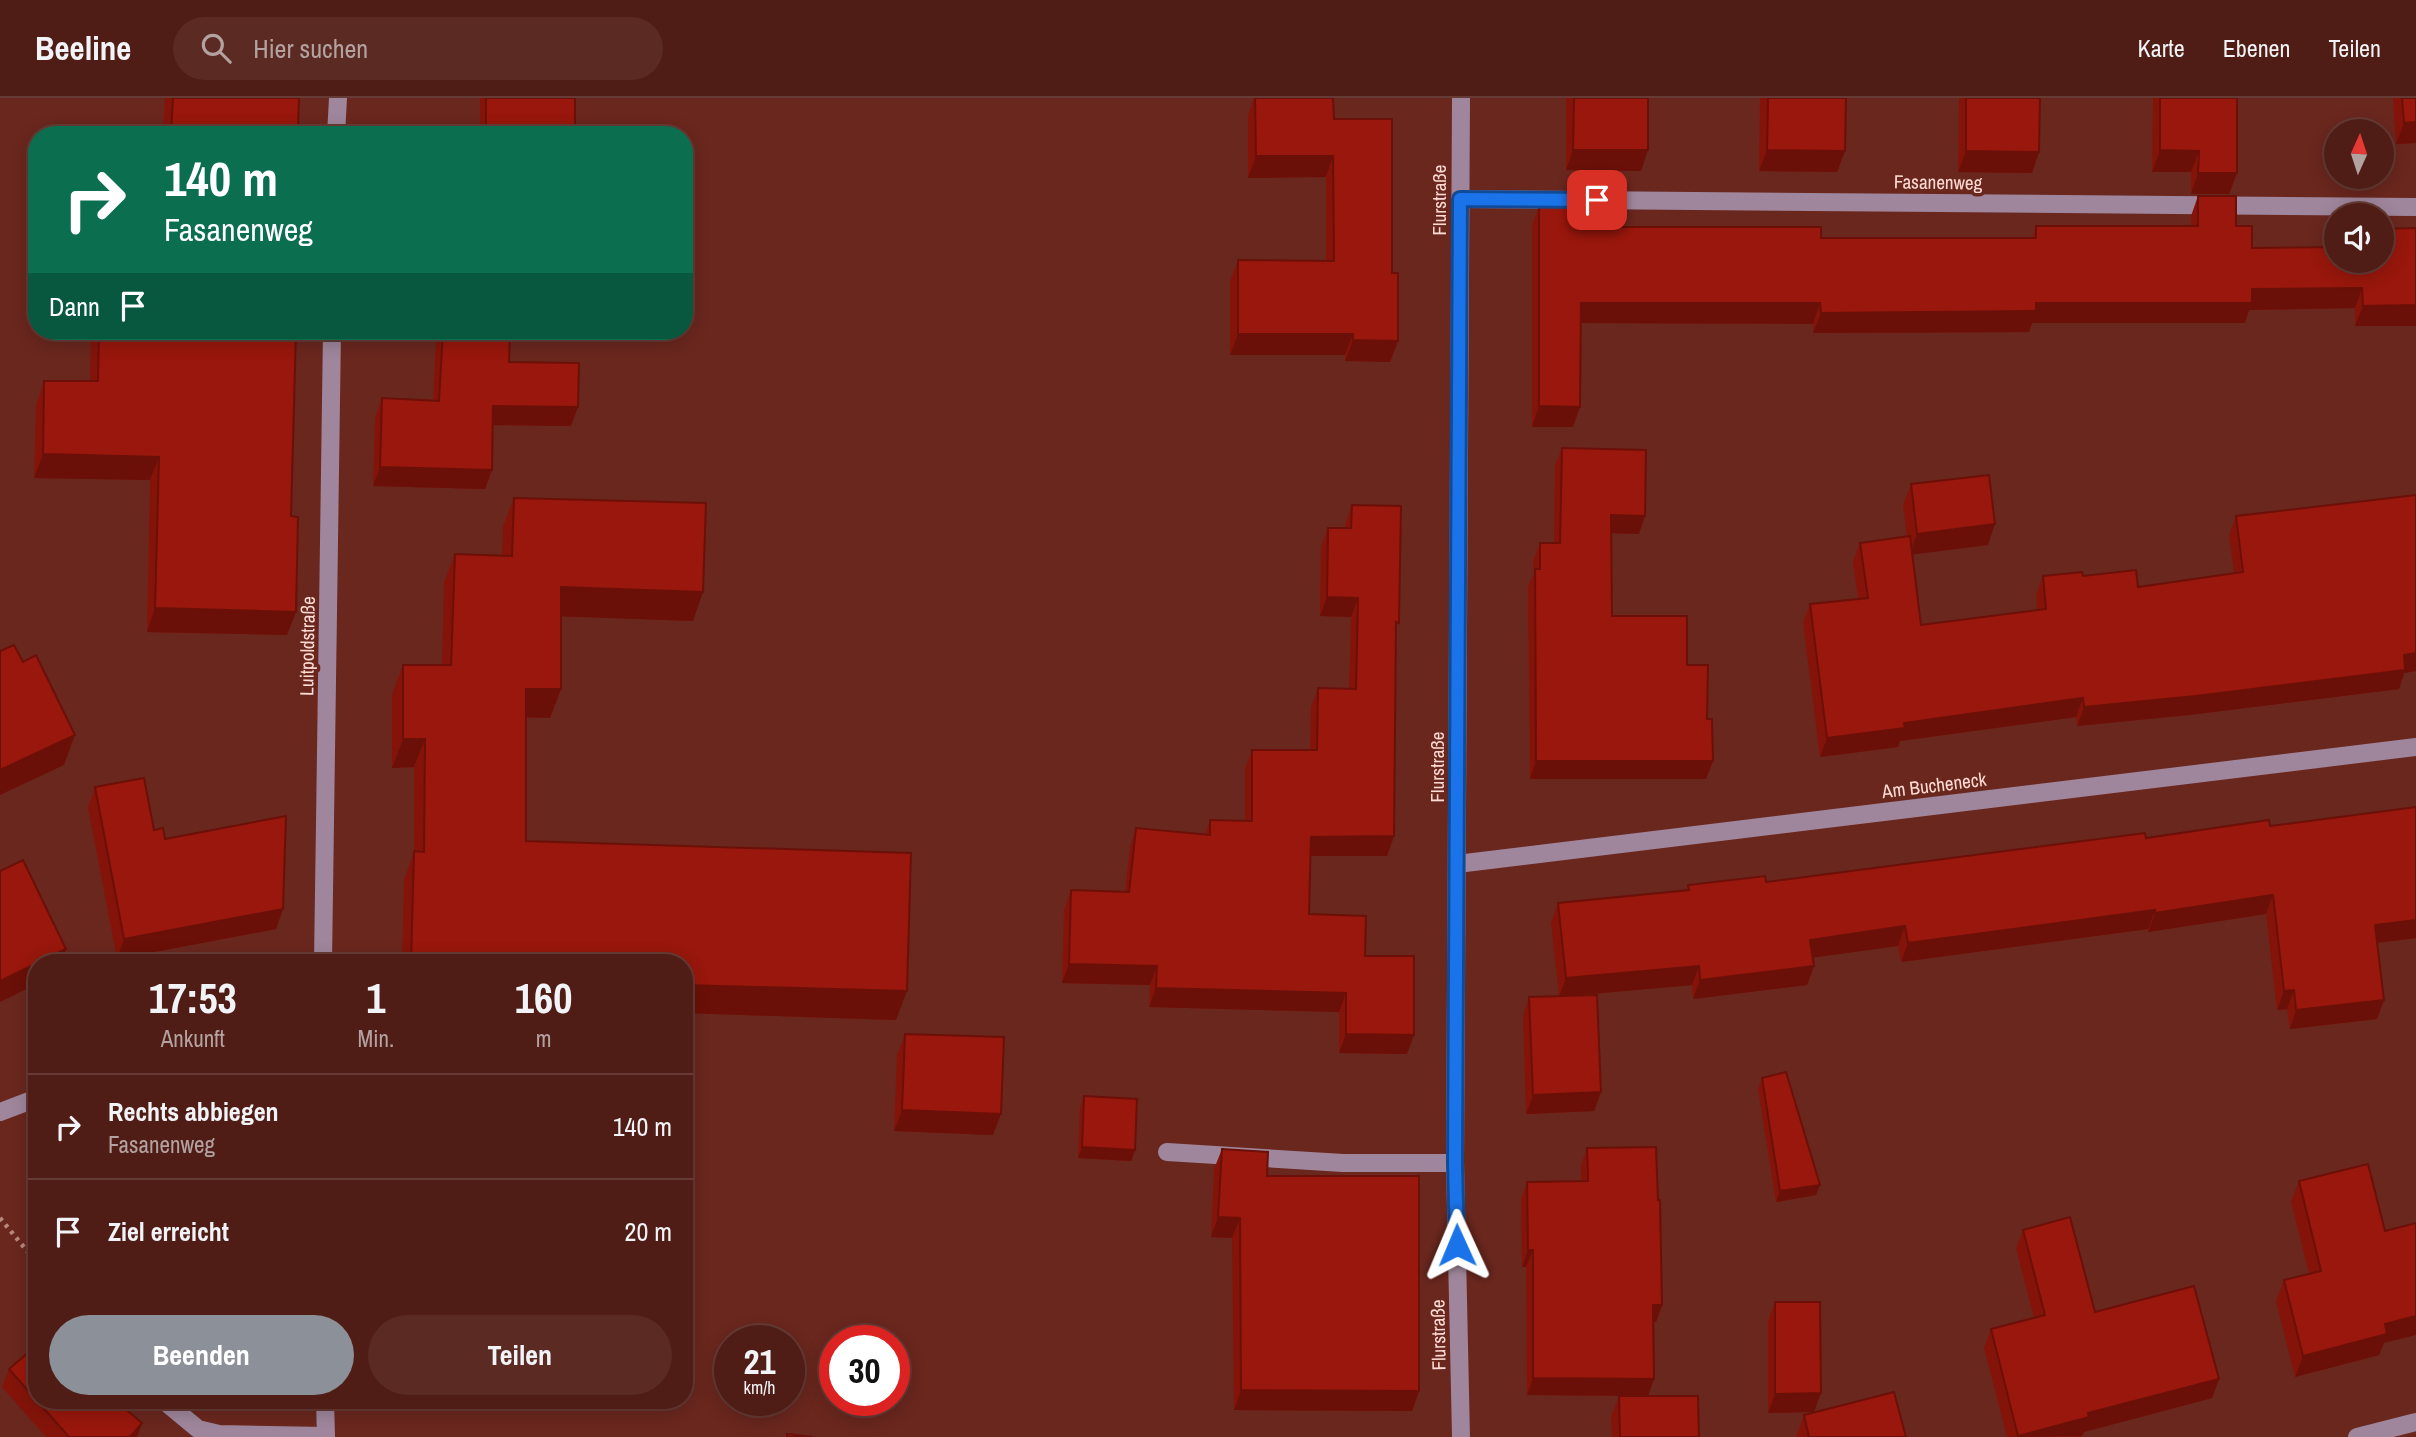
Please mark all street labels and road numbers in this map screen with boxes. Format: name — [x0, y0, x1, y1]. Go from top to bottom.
street label: Flurstraße — [1426, 165, 1452, 235]
street label: Fasanenweg — [1894, 168, 1983, 196]
street label: Luitpoldstraße — [293, 596, 321, 696]
street label: Flurstraße — [1424, 732, 1450, 802]
street label: Am Bucheneck — [1879, 766, 1988, 804]
street label: Flurstraße — [1424, 1299, 1452, 1371]

